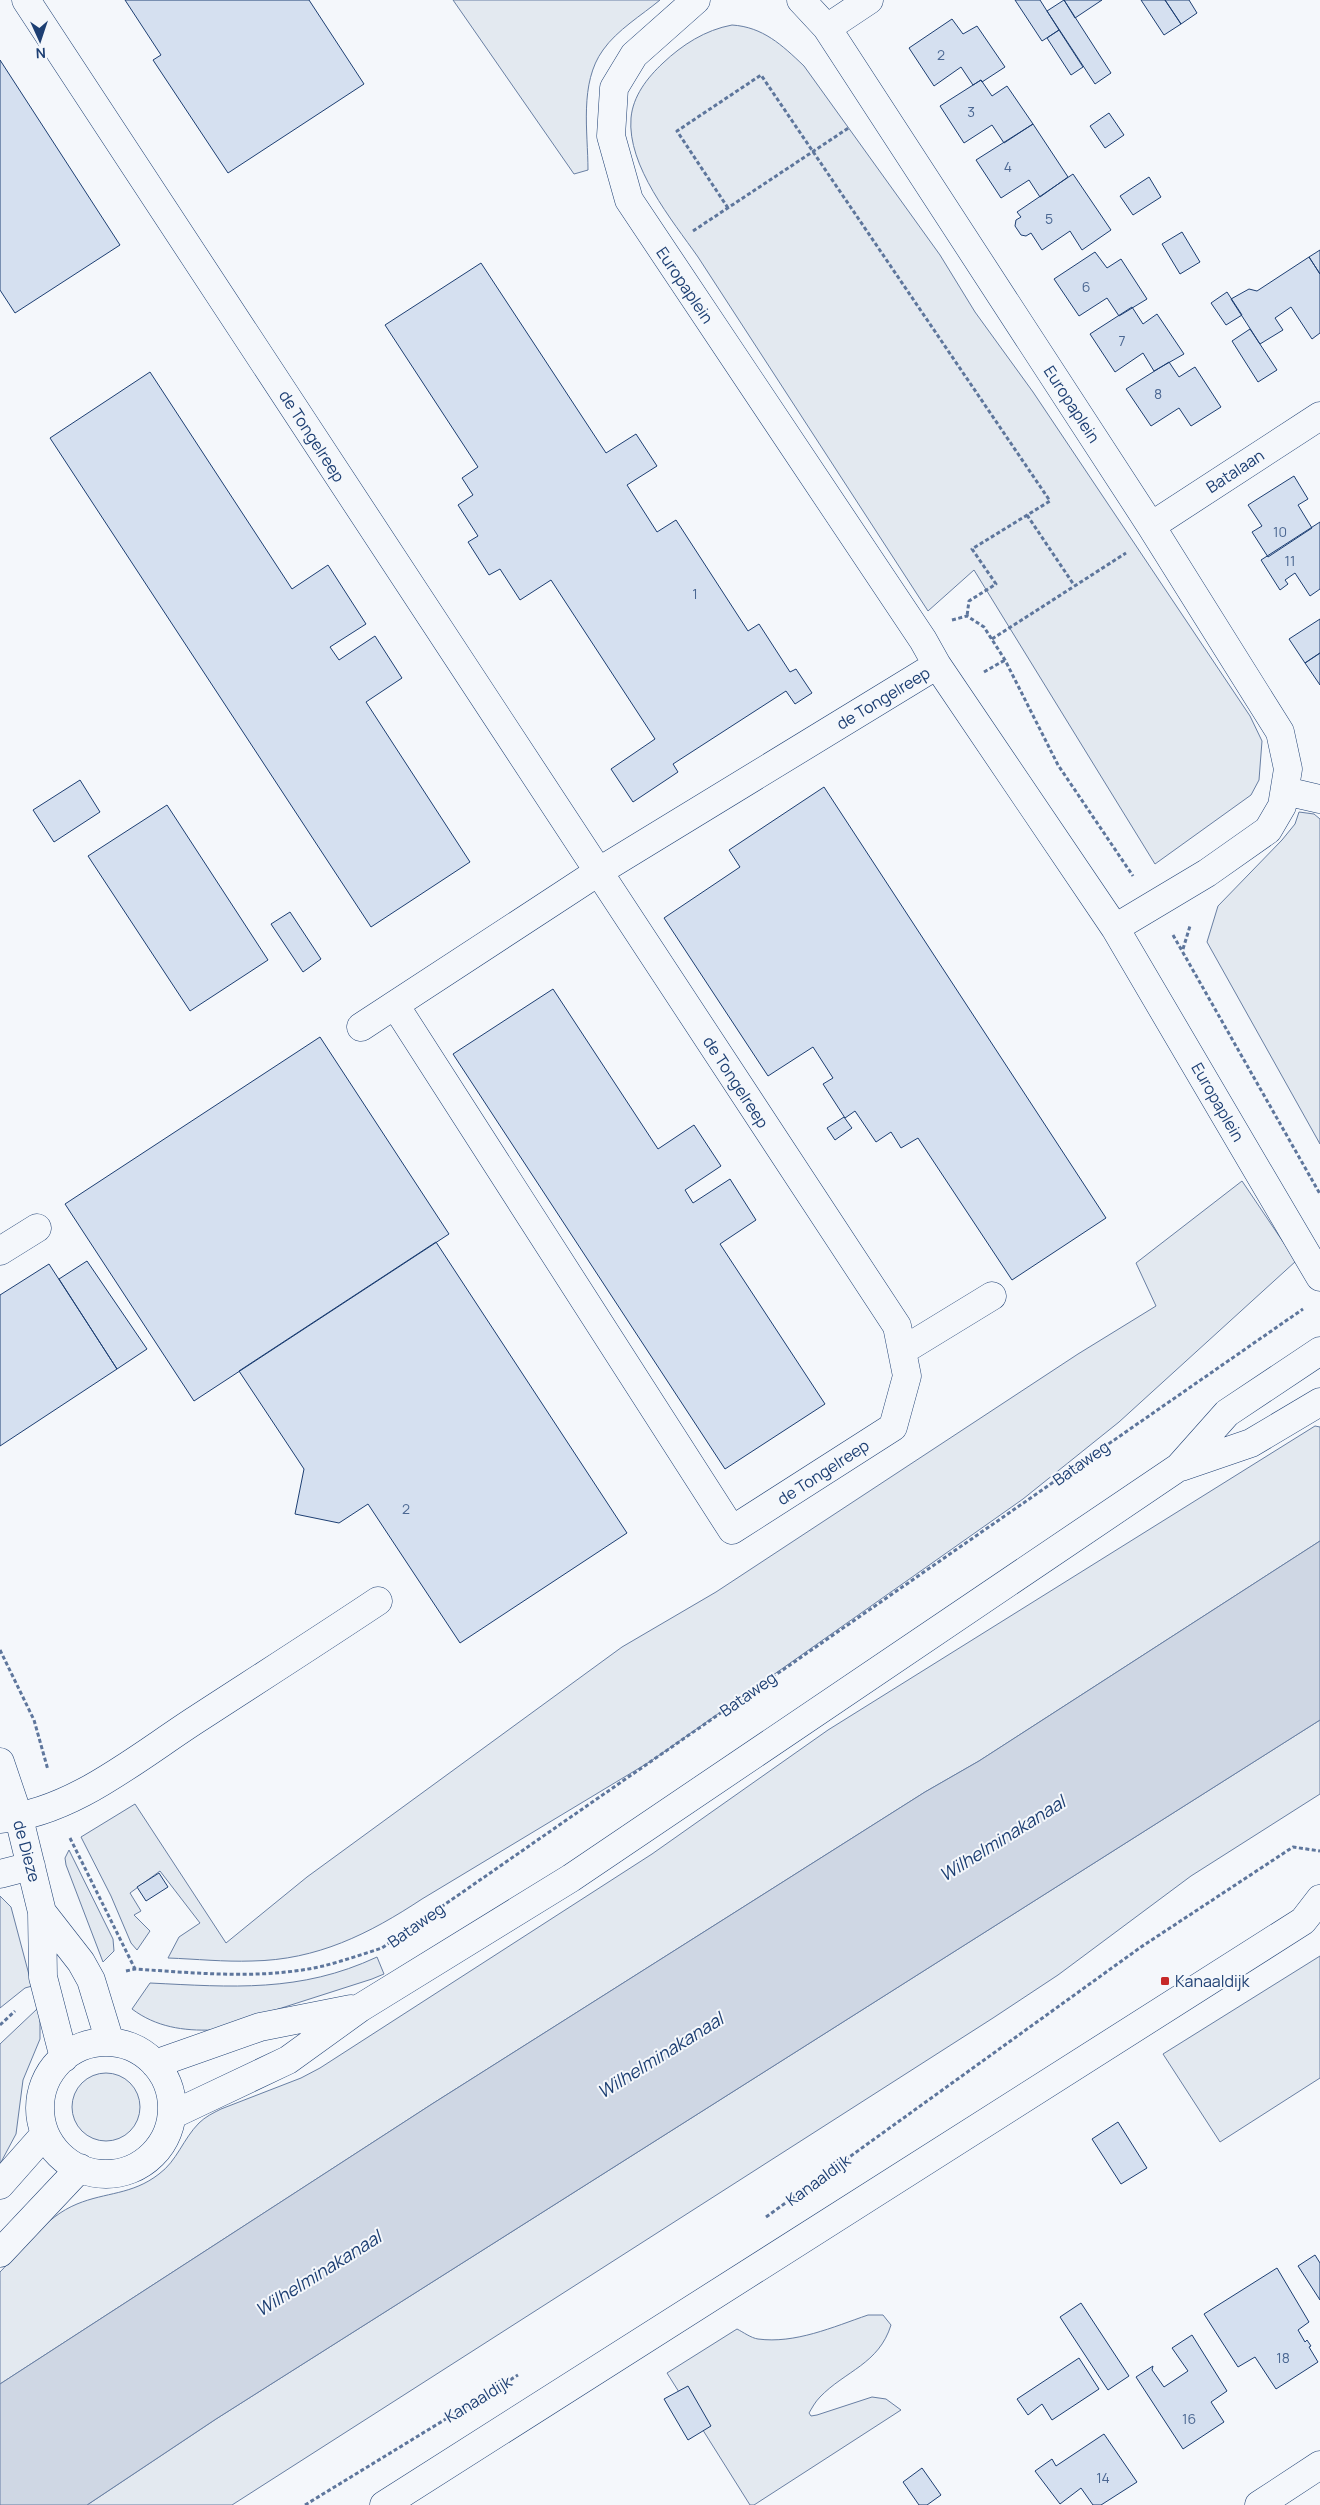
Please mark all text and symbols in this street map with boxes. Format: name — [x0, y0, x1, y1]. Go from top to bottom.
north arrow — [15, 15, 65, 65]
text: N — [35, 44, 46, 63]
house number: 2 — [937, 45, 945, 64]
house number: 3 — [967, 102, 975, 121]
house number: 4 — [1004, 157, 1012, 176]
house number: 5 — [1045, 209, 1053, 228]
street label: Europaplein — [651, 242, 719, 328]
house number: 6 — [1082, 277, 1090, 296]
house number: 7 — [1118, 331, 1126, 350]
street label: Europaplein — [1039, 361, 1105, 447]
house number: 8 — [1154, 384, 1162, 403]
street label: de Tongelreep — [274, 386, 350, 486]
street label: Batalaan — [1202, 444, 1268, 498]
house number: 10 — [1273, 522, 1287, 541]
house number: 11 — [1285, 551, 1295, 570]
house number: 1 — [692, 584, 698, 603]
street label: de Tongelreep — [832, 661, 934, 735]
street label: de Tongelreep — [698, 1032, 774, 1132]
street label: Europaplein — [1187, 1058, 1249, 1146]
street label: de Tongelreep — [773, 1434, 873, 1510]
street label: Bataweg — [1048, 1436, 1114, 1490]
house number: 2 — [402, 1499, 410, 1518]
street label: Bataweg — [715, 1667, 781, 1721]
water label: Wilhelminakanaal — [934, 1788, 1072, 1886]
street label: de Dieze — [8, 1818, 46, 1884]
street label: Bataweg — [383, 1898, 449, 1952]
place label: Kanaaldijk — [1175, 1970, 1251, 1992]
marker: Kanaaldijk — [1159, 1975, 1171, 1987]
water label: Wilhelminakanaal — [592, 2005, 730, 2103]
street label: Kanaaldijk — [781, 2149, 855, 2211]
water label: Wilhelminakanaal — [250, 2223, 388, 2321]
house number: 18 — [1276, 2348, 1290, 2367]
street label: Kanaaldijk — [440, 2370, 517, 2428]
house number: 16 — [1182, 2409, 1196, 2428]
house number: 14 — [1096, 2468, 1110, 2487]

